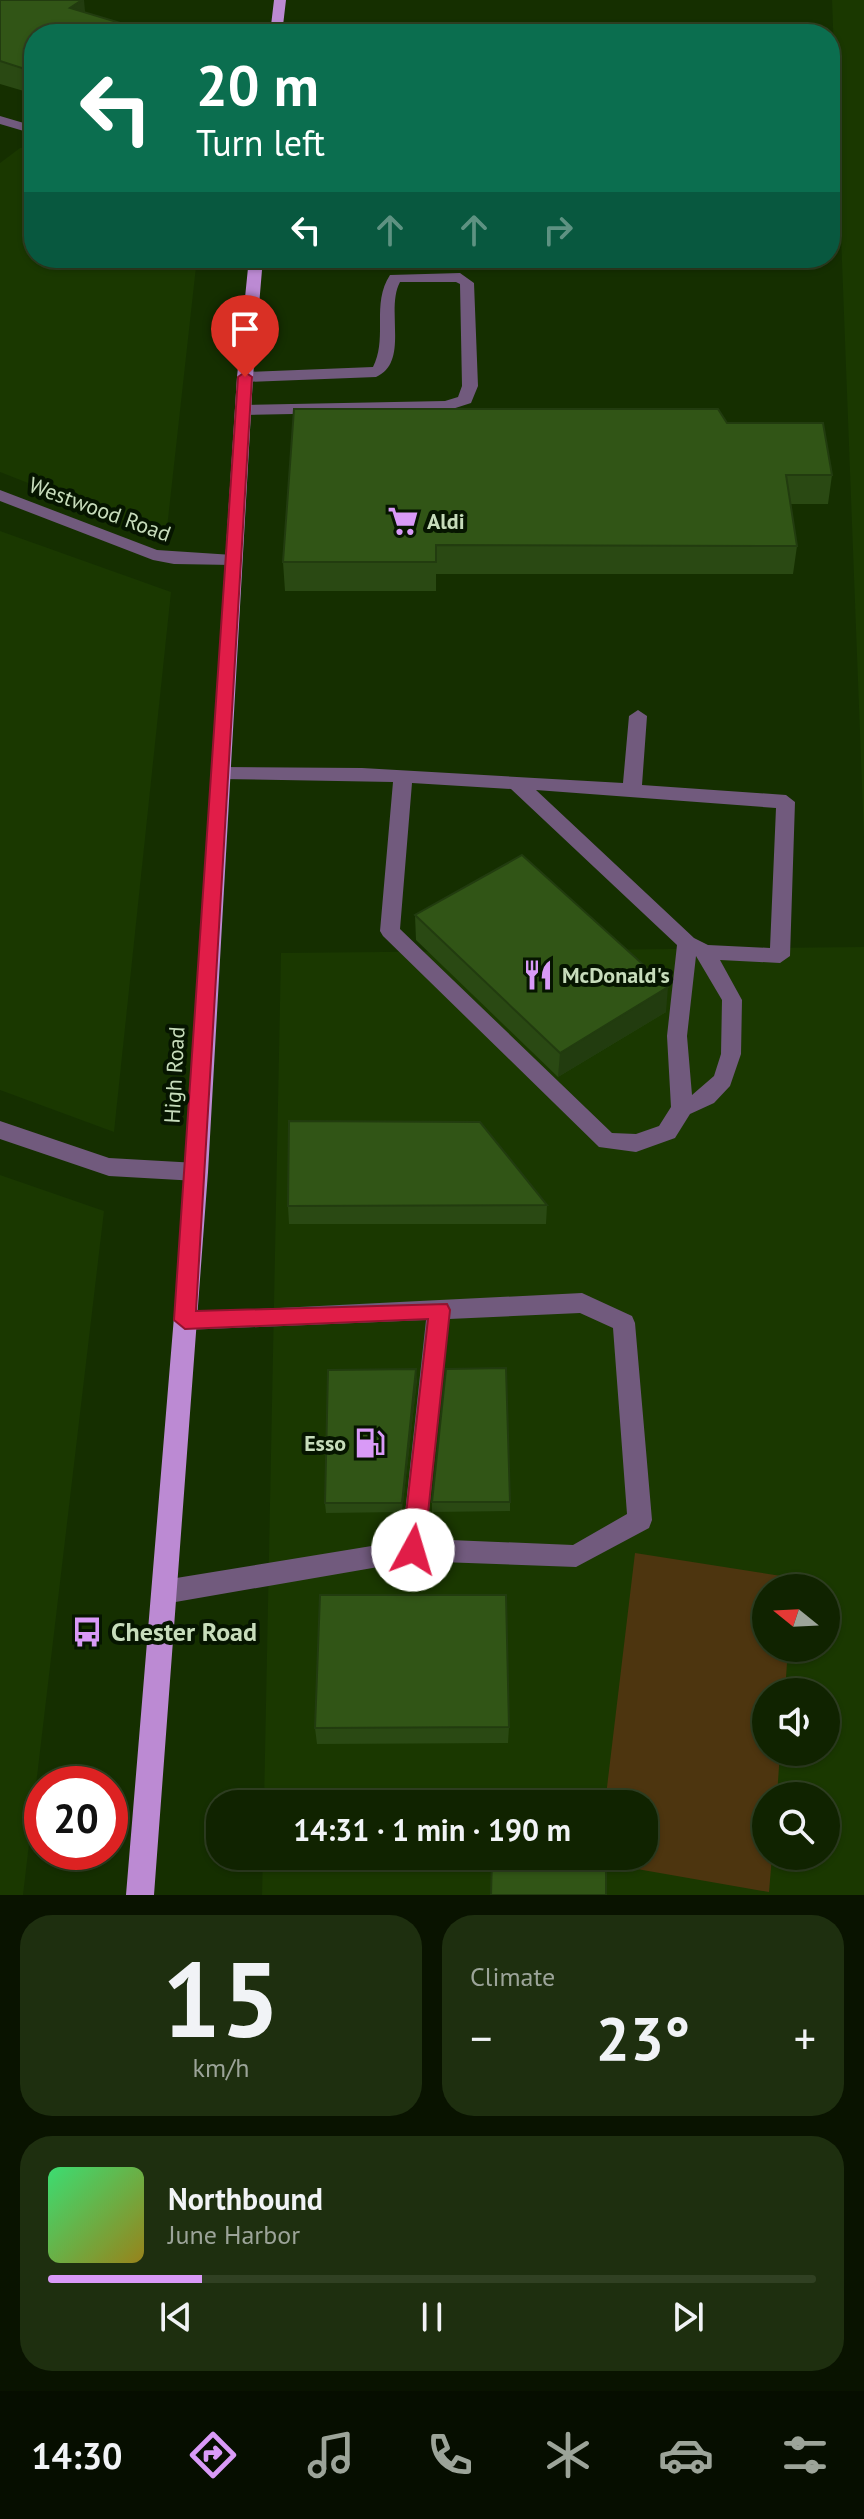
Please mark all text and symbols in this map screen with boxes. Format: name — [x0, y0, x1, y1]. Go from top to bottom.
text: 20 m — [196, 49, 319, 121]
icon: left — [64, 56, 168, 160]
text: Turn left — [196, 119, 325, 166]
icon: left — [284, 208, 328, 252]
icon: ahead — [368, 208, 412, 252]
icon: ahead — [452, 208, 496, 252]
icon: right — [536, 208, 580, 252]
pin — [211, 295, 279, 377]
icon: arrive — [223, 307, 267, 351]
street label: Westwood Road — [25, 470, 175, 548]
supermarket icon: Aldi — [386, 504, 420, 538]
place label: Aldi — [427, 507, 465, 535]
restaurant icon: McDonald's — [521, 958, 555, 992]
place label: McDonald's — [562, 961, 670, 989]
street label: High Road — [157, 1026, 191, 1124]
fuel station icon: Esso — [353, 1426, 387, 1460]
place label: Esso — [304, 1429, 346, 1457]
position arrow — [371, 1508, 455, 1592]
north arrow — [752, 1574, 840, 1662]
map controls — [752, 1574, 840, 1870]
bus stop icon: Chester Road — [70, 1615, 104, 1649]
place label: Chester Road — [111, 1615, 257, 1648]
button: sound — [752, 1678, 840, 1766]
speed limit sign: 20 — [24, 1766, 128, 1870]
button: search — [752, 1782, 840, 1870]
text: 14:31 · 1 min · 190 m — [293, 1810, 571, 1849]
text: 15 — [162, 1931, 280, 2066]
text: Climate — [470, 1960, 555, 1993]
text: 23° — [596, 1999, 690, 2077]
text: − — [470, 2009, 492, 2066]
text: + — [794, 2009, 816, 2066]
text: km/h — [193, 2051, 250, 2084]
text: Northbound — [168, 2179, 323, 2218]
text: June Harbor — [168, 2218, 300, 2251]
icon: previous — [154, 2295, 198, 2339]
icon: pause — [410, 2295, 454, 2339]
icon: next — [666, 2295, 710, 2339]
icon: directions — [185, 2427, 241, 2483]
icon: music — [303, 2427, 359, 2483]
icon: phone — [422, 2427, 478, 2483]
icon: climate — [540, 2427, 596, 2483]
icon: car — [658, 2427, 714, 2483]
icon: filters — [777, 2427, 833, 2483]
text: 14:30 — [31, 2432, 123, 2479]

